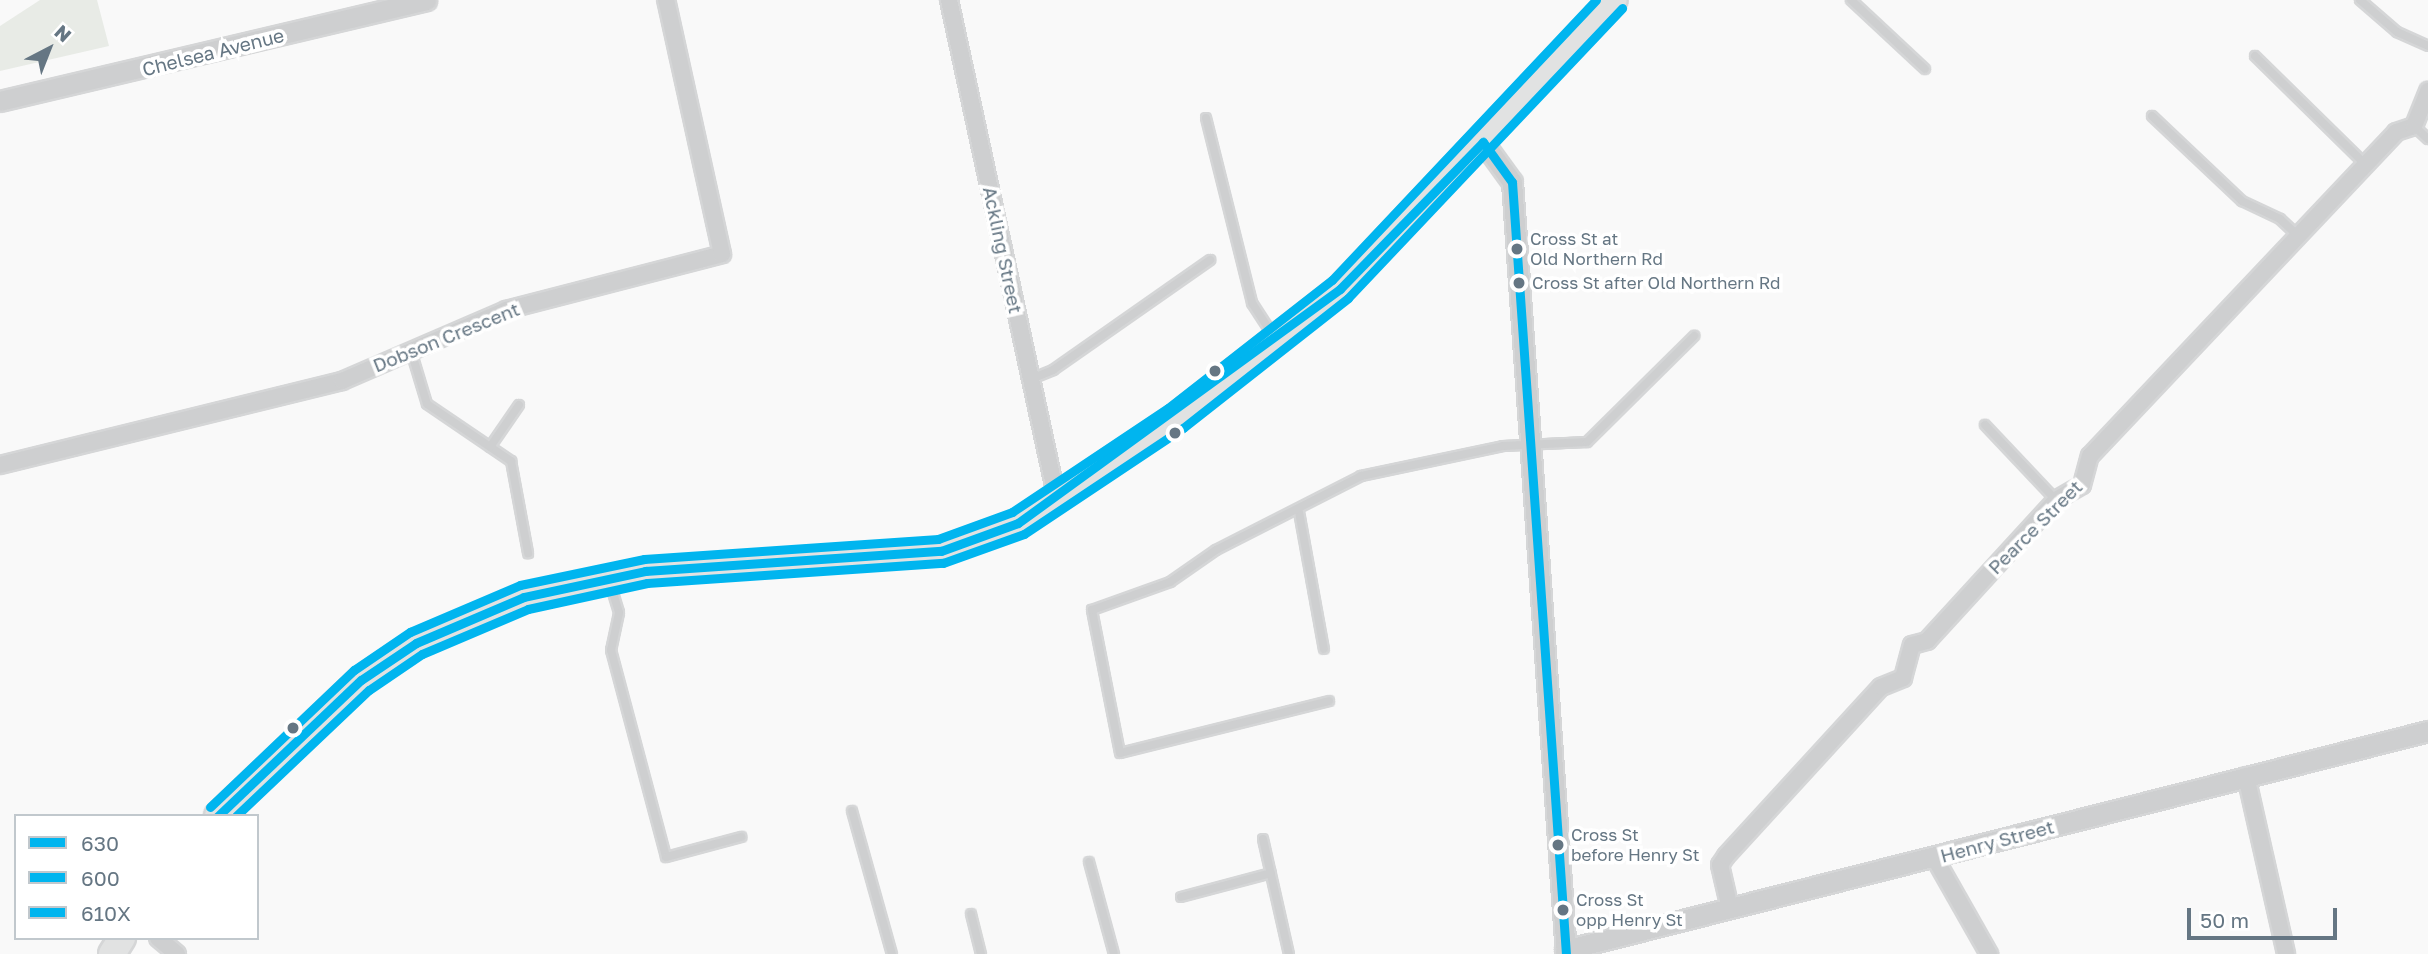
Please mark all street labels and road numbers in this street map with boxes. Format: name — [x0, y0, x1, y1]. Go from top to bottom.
street label: Chelsea Avenue — [140, 23, 286, 81]
street label: Ackling Street — [978, 184, 1028, 316]
street label: Dobson Crescent — [369, 297, 523, 377]
street label: Pearce Street — [1983, 475, 2087, 579]
street label: Henry Street — [1938, 815, 2056, 867]

